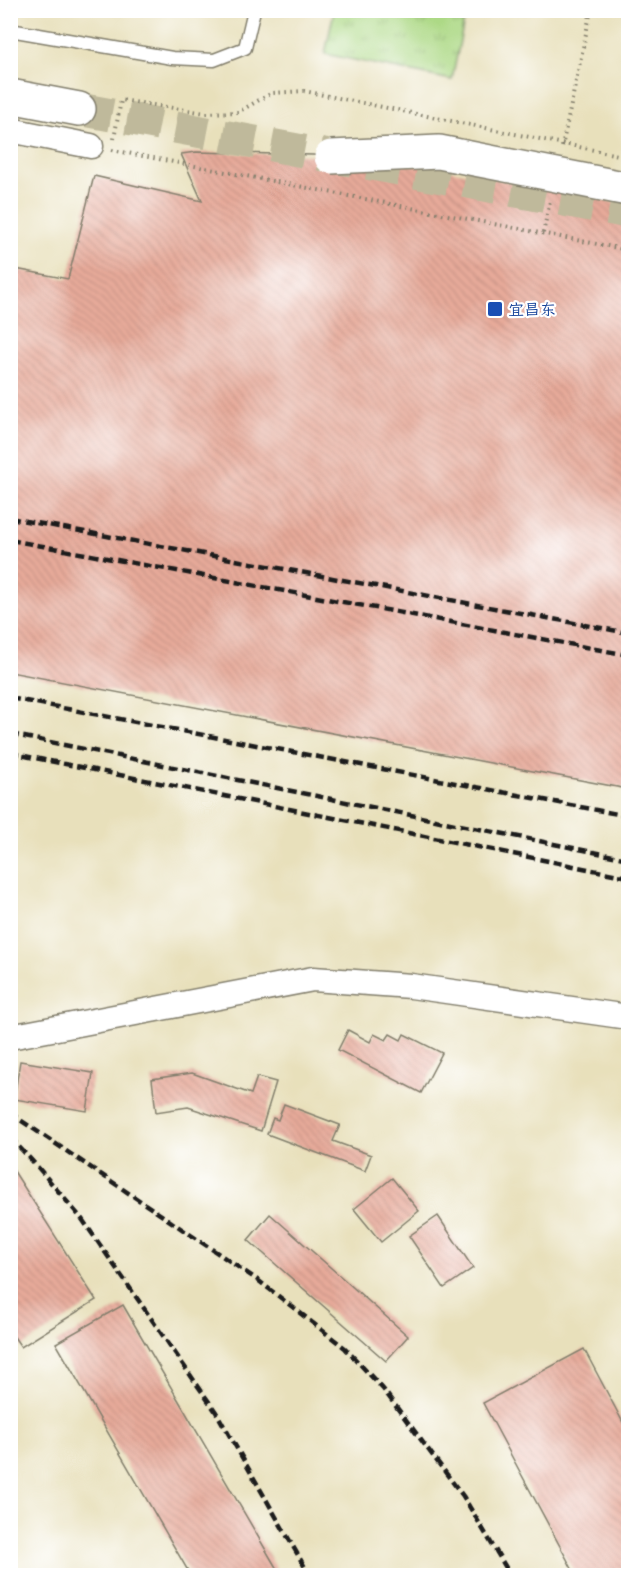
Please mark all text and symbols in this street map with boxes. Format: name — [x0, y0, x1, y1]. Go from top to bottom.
place label: 宜昌东 — [508, 298, 556, 323]
marker: 宜昌东 — [486, 300, 504, 318]

